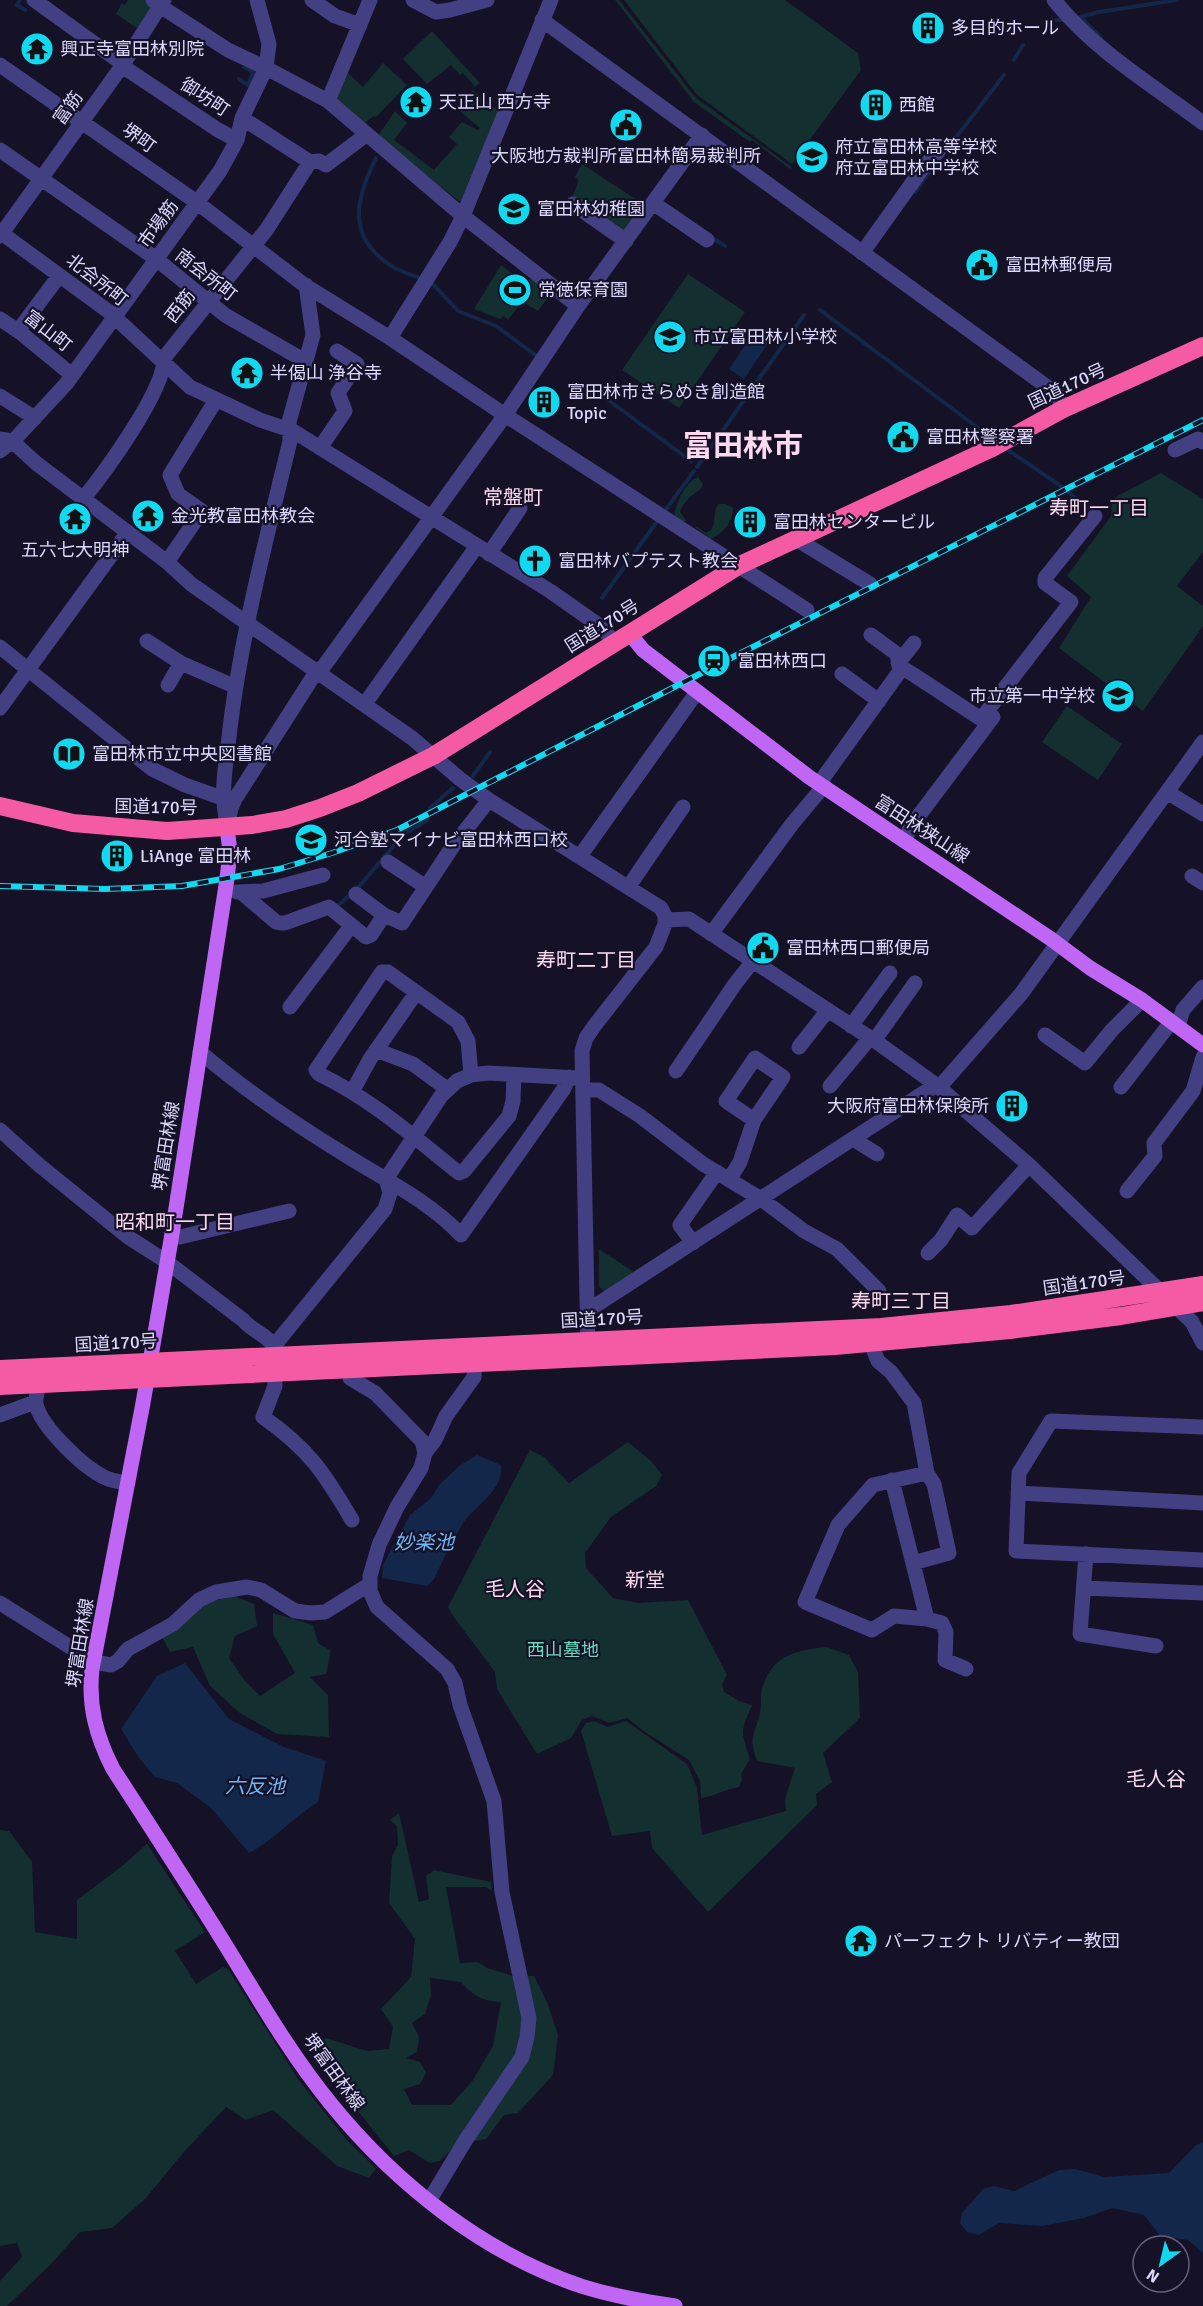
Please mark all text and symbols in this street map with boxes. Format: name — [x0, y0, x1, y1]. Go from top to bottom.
building icon: 多目的ホール — [910, 10, 946, 46]
place label: 多目的ホール — [951, 17, 1059, 39]
temple icon: 興正寺富田林別院 — [19, 31, 55, 67]
place label: 興正寺富田林別院 — [60, 38, 204, 60]
street label: 御坊町 — [176, 73, 234, 121]
temple icon: 天正山 西方寺 — [398, 84, 434, 120]
street label: 富筋 — [49, 87, 87, 129]
building icon: 西館 — [858, 87, 894, 123]
place label: 天正山 西方寺 — [439, 91, 551, 113]
place label: 西館 — [899, 94, 935, 116]
public building icon: 大阪地方裁判所富田林簡易裁判所 — [608, 107, 644, 143]
street label: 堺町 — [118, 119, 160, 157]
place label: 府立富田林高等学校 府立富田林中学校 — [835, 136, 997, 179]
school or university icon: 府立富田林高等学校 府立富田林中学校 — [794, 139, 830, 175]
place label: 大阪地方裁判所富田林簡易裁判所 — [491, 145, 761, 167]
school or university icon: 富田林幼稚園 — [496, 191, 532, 227]
street label: 市場筋 — [133, 196, 183, 252]
place label: 富田林幼稚園 — [537, 198, 645, 220]
street label: 南会所町 — [171, 244, 241, 306]
public building icon: 富田林郵便局 — [964, 247, 1000, 283]
street label: 北会所町 — [62, 249, 132, 311]
place label: 富田林郵便局 — [1005, 254, 1113, 276]
sports icon: 常徳保育園 — [497, 272, 533, 308]
place label: 常徳保育園 — [538, 279, 628, 301]
street label: 西筋 — [160, 285, 200, 327]
street label: 富山町 — [20, 306, 76, 356]
school or university icon: 市立富田林小学校 — [652, 319, 688, 355]
place label: 市立富田林小学校 — [693, 326, 837, 348]
temple icon: 半偈山 浄谷寺 — [229, 355, 265, 391]
street label: 国道170号 — [1025, 358, 1109, 414]
place label: 半偈山 浄谷寺 — [270, 362, 382, 384]
place label: 富田林市きらめき創造館 Topic — [567, 381, 765, 424]
building icon: 富田林市きらめき創造館 Topic — [526, 384, 562, 420]
public building icon: 富田林警察署 — [885, 419, 921, 455]
place label: 富田林警察署 — [926, 426, 1034, 448]
district label: 富田林市 — [683, 428, 803, 465]
district label: 常盤町 — [483, 485, 543, 510]
district label: 寿町一丁目 — [1049, 496, 1149, 521]
temple icon: 金光教富田林教会 — [130, 498, 166, 534]
temple icon: 五六七大明神 — [57, 501, 93, 537]
building icon: 富田林センタービル — [732, 504, 768, 540]
place label: 金光教富田林教会 — [171, 505, 315, 527]
place label: 富田林センタービル — [773, 511, 935, 533]
place label: 五六七大明神 — [21, 539, 129, 561]
church icon: 富田林バプテスト教会 — [517, 543, 553, 579]
place label: 富田林バプテスト教会 — [558, 550, 738, 572]
street label: 国道170号 — [561, 595, 643, 657]
station icon: 富田林西口 — [696, 643, 732, 679]
place label: 富田林西口 — [737, 650, 827, 672]
school or university icon: 市立第一中学校 — [1100, 678, 1136, 714]
place label: 市立第一中学校 — [969, 685, 1095, 707]
library icon: 富田林市立中央図書館 — [51, 736, 87, 772]
place label: 富田林市立中央図書館 — [92, 743, 272, 765]
street label: 富田林狭山線 — [871, 790, 973, 868]
street label: 国道170号 — [114, 795, 198, 819]
school or university icon: 河合塾マイナビ富田林西口校 — [293, 822, 329, 858]
place label: 河合塾マイナビ富田林西口校 — [334, 829, 568, 851]
building icon: LiAnge 富田林 — [99, 838, 135, 874]
place label: LiAnge 富田林 — [140, 845, 251, 867]
public building icon: 富田林西口郵便局 — [745, 930, 781, 966]
place label: 富田林西口郵便局 — [786, 937, 930, 959]
district label: 寿町二丁目 — [536, 948, 636, 973]
building icon: 大阪府富田林保険所 — [994, 1088, 1030, 1124]
place label: 大阪府富田林保険所 — [827, 1095, 989, 1117]
street label: 堺富田林線 — [148, 1100, 184, 1192]
district label: 昭和町一丁目 — [115, 1210, 235, 1235]
street label: 国道170号 — [1041, 1266, 1127, 1300]
district label: 寿町三丁目 — [851, 1289, 951, 1314]
street label: 国道170号 — [560, 1306, 644, 1332]
street label: 国道170号 — [74, 1330, 158, 1356]
water label: 妙楽池 — [394, 1530, 456, 1555]
district label: 新堂 — [625, 1568, 665, 1593]
district label: 毛人谷 — [485, 1577, 545, 1602]
street label: 堺富田林線 — [62, 1597, 98, 1689]
park label: 西山墓地 — [527, 1639, 599, 1661]
district label: 毛人谷 — [1126, 1767, 1186, 1792]
water label: 六反池 — [225, 1774, 287, 1799]
temple icon: パーフェクト リバティー教団 — [843, 1923, 879, 1959]
place label: パーフェクト リバティー教団 — [884, 1930, 1120, 1952]
street label: 堺富田林線 — [299, 2029, 369, 2115]
north arrow — [1131, 2234, 1191, 2294]
text: N — [1143, 2264, 1163, 2287]

